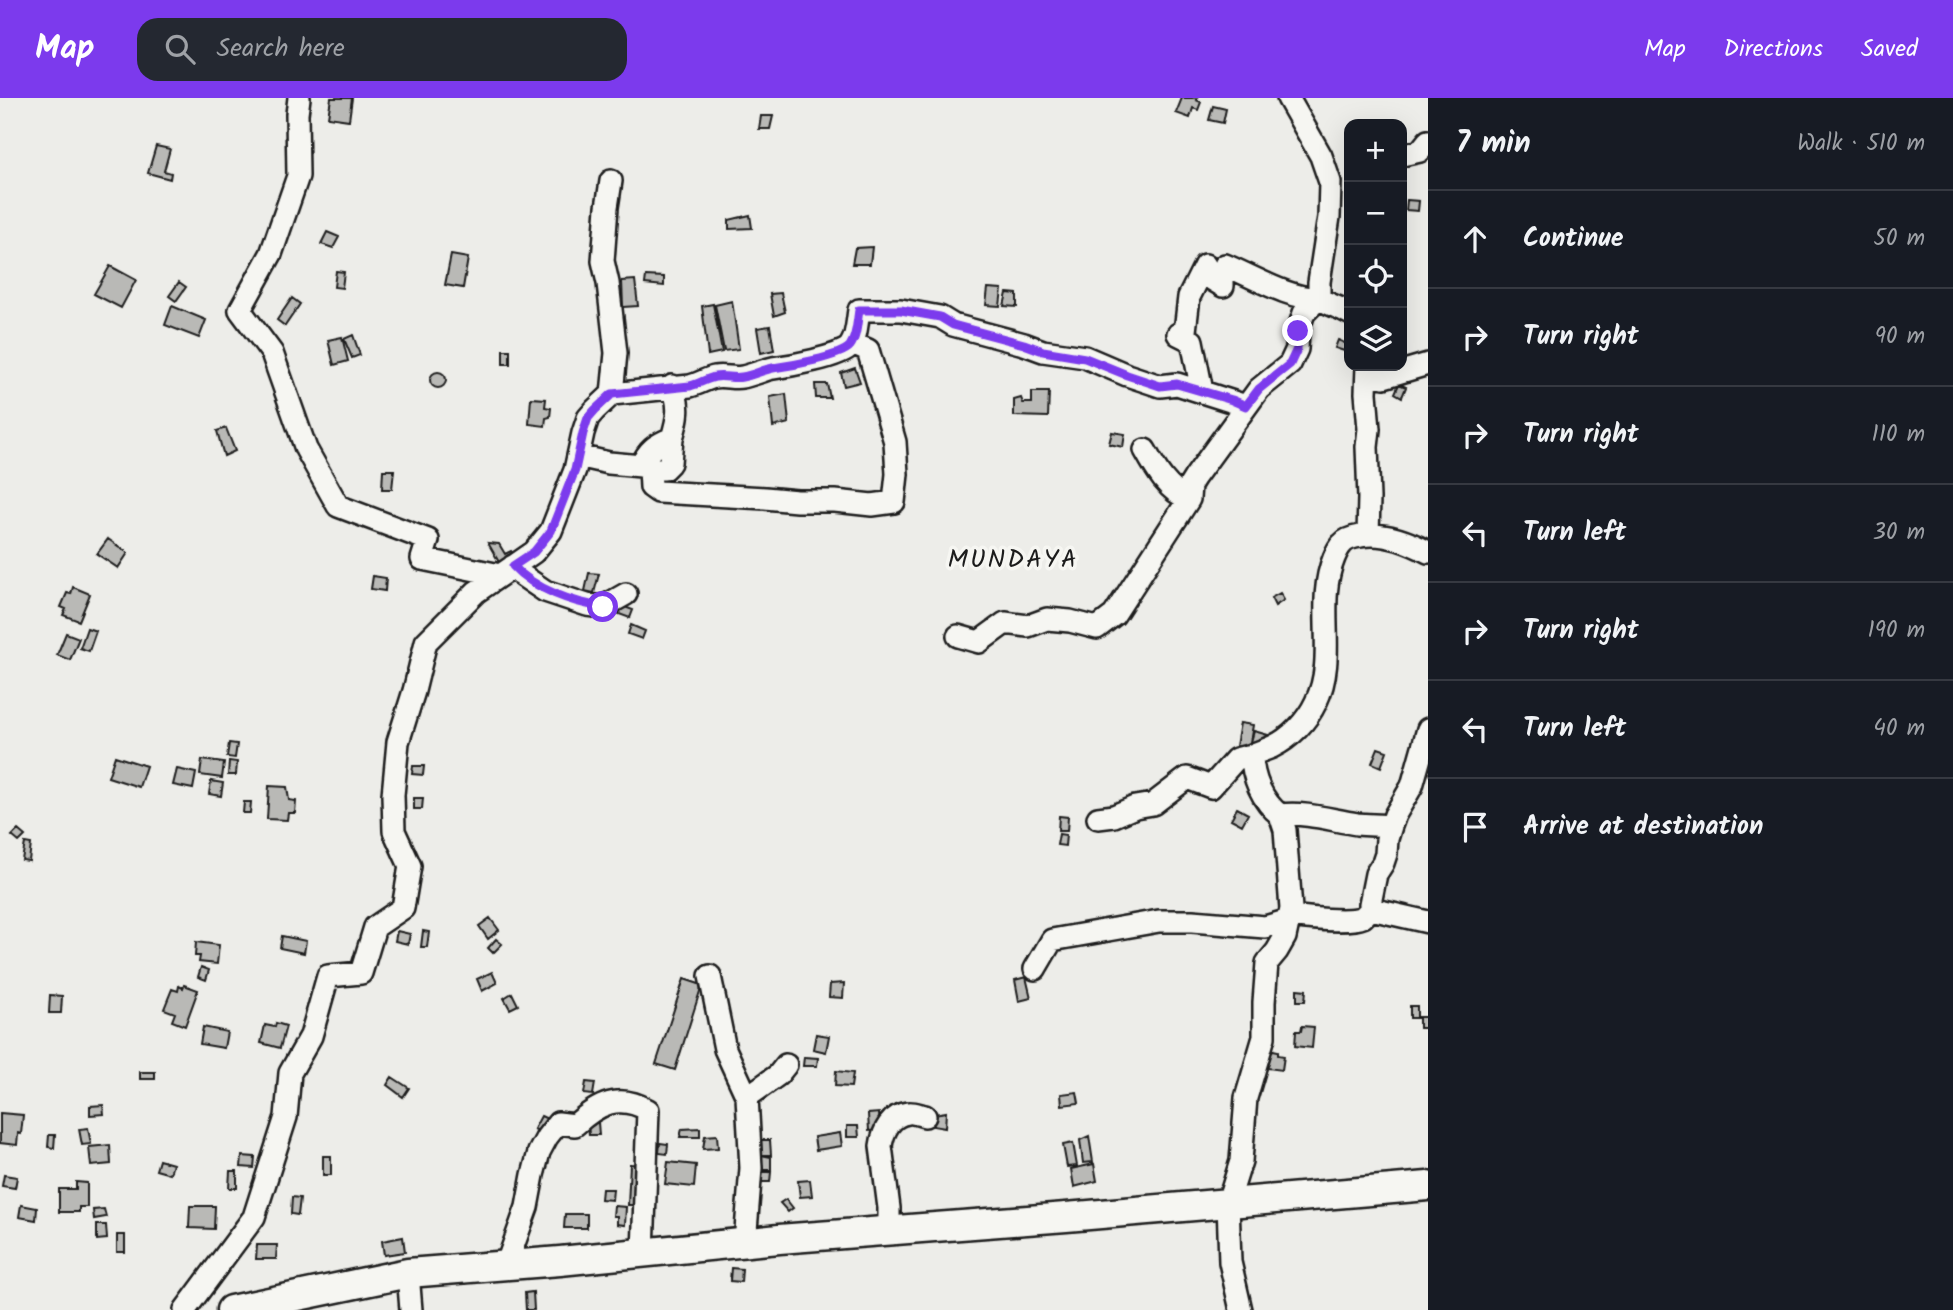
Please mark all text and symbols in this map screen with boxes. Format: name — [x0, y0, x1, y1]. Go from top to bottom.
search box — [137, 18, 627, 81]
text: Map — [35, 23, 95, 76]
text: Search here — [217, 28, 345, 70]
icon: search — [161, 30, 199, 68]
text: Map — [1644, 30, 1686, 69]
text: Directions — [1724, 30, 1823, 69]
text: Saved — [1861, 30, 1918, 69]
map controls — [1344, 119, 1407, 371]
button: + — [1344, 119, 1407, 182]
text: 7 min — [1456, 120, 1531, 168]
text: Walk · 510 m — [1797, 126, 1925, 162]
button: − — [1344, 182, 1407, 245]
text: Continue — [1523, 218, 1624, 260]
icon: ahead — [1456, 220, 1494, 258]
text: 50 m — [1874, 221, 1925, 257]
button: locate — [1344, 245, 1407, 308]
button: layers — [1344, 308, 1407, 371]
route end — [1282, 315, 1313, 346]
text: Turn right — [1523, 316, 1639, 358]
icon: right — [1456, 318, 1494, 356]
text: 90 m — [1875, 319, 1925, 355]
text: Turn right — [1523, 414, 1639, 456]
icon: right — [1456, 416, 1494, 454]
text: 110 m — [1872, 417, 1925, 453]
text: Turn left — [1523, 512, 1626, 554]
icon: left — [1456, 514, 1494, 552]
text: 30 m — [1873, 515, 1925, 551]
district label: MUNDAYA — [947, 539, 1079, 581]
route start — [587, 591, 618, 622]
text: Turn right — [1523, 610, 1639, 652]
icon: right — [1456, 612, 1494, 650]
text: 190 m — [1868, 613, 1925, 649]
text: Turn left — [1523, 708, 1626, 750]
icon: left — [1456, 710, 1494, 748]
text: 40 m — [1873, 711, 1925, 747]
text: Arrive at destination — [1523, 806, 1763, 848]
icon: arrive — [1456, 808, 1494, 846]

